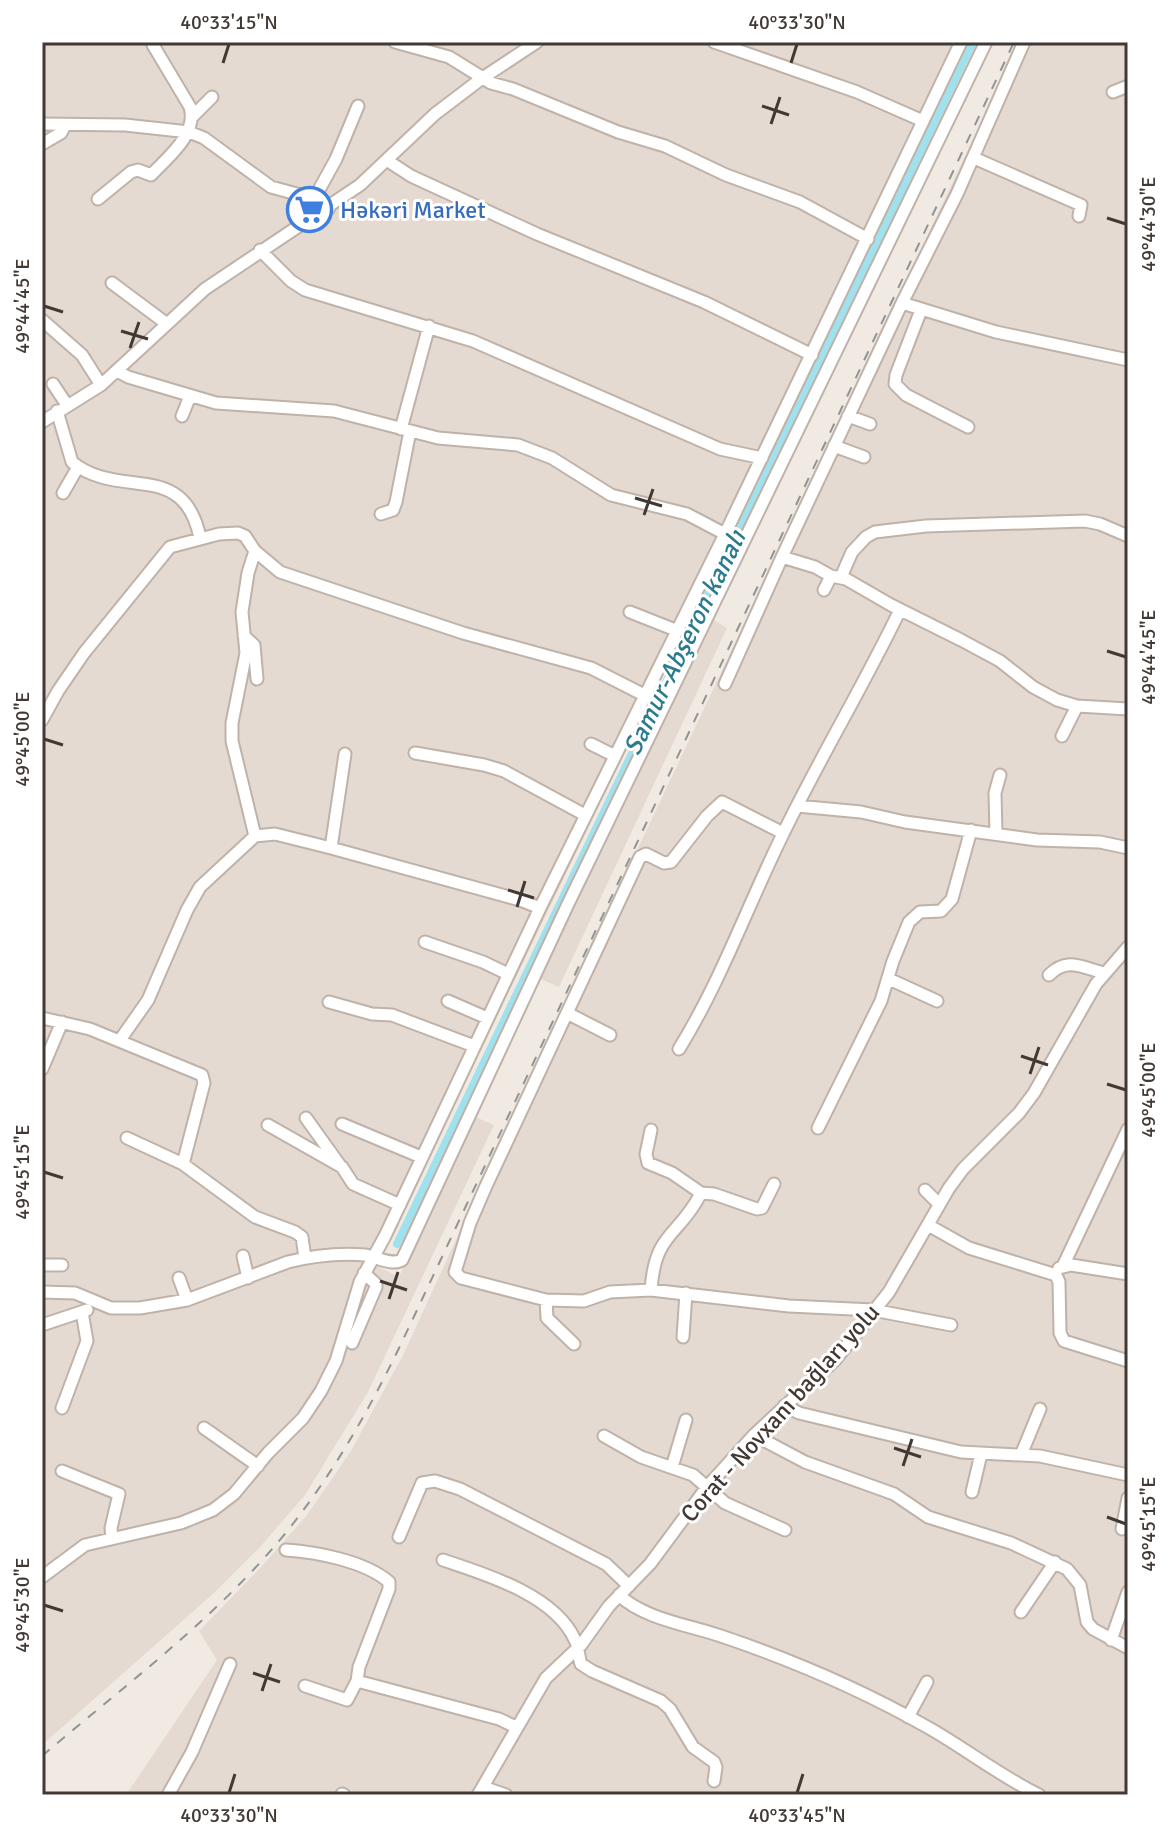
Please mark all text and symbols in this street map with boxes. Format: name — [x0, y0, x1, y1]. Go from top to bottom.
text: 40°33'15"N — [180, 10, 278, 35]
text: 40°33'30"N — [748, 10, 846, 35]
text: 49°44'30"E — [1136, 176, 1161, 272]
supermarket icon: Həkəri Market — [285, 186, 333, 234]
place label: Həkəri Market — [340, 195, 486, 225]
text: 49°44'45"E — [10, 258, 35, 354]
water label: Samur-Abşeron kanalı — [617, 525, 754, 761]
text: 49°44'45"E — [1136, 609, 1161, 705]
text: 49°45'00"E — [10, 691, 35, 787]
text: 49°45'00"E — [1136, 1042, 1161, 1138]
text: 49°45'15"E — [10, 1124, 35, 1220]
street label: Corat - Novxanı bağları yolu — [674, 1298, 886, 1528]
text: 49°45'15"E — [1136, 1476, 1161, 1572]
text: 49°45'30"E — [10, 1557, 35, 1653]
text: 40°33'30"N — [180, 1803, 278, 1828]
text: 40°33'45"N — [748, 1803, 846, 1828]

